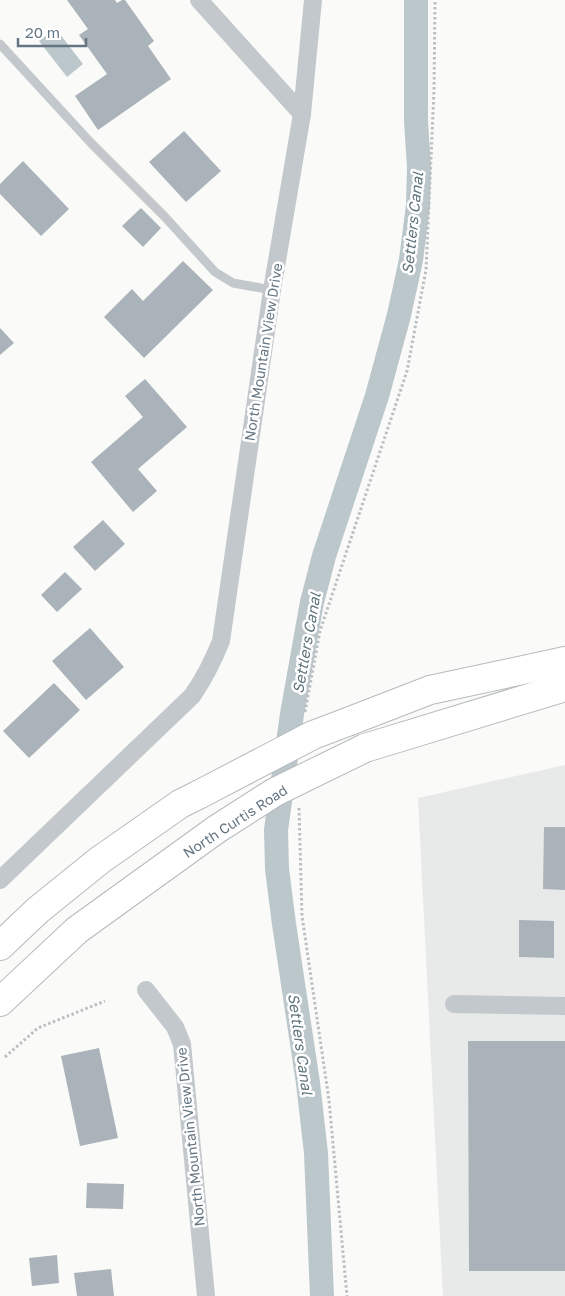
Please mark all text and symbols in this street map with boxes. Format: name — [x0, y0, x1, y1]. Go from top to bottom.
scale bar — [18, 15, 85, 47]
text: 20 m — [25, 23, 60, 41]
water label: Settlers Canal — [398, 170, 426, 275]
street label: North Mountain View Drive — [241, 262, 285, 442]
water label: Settlers Canal — [288, 590, 324, 695]
street label: North Curtis Road — [180, 781, 290, 861]
water label: Settlers Canal — [285, 992, 317, 1097]
street label: North Mountain View Drive — [172, 1047, 208, 1227]

